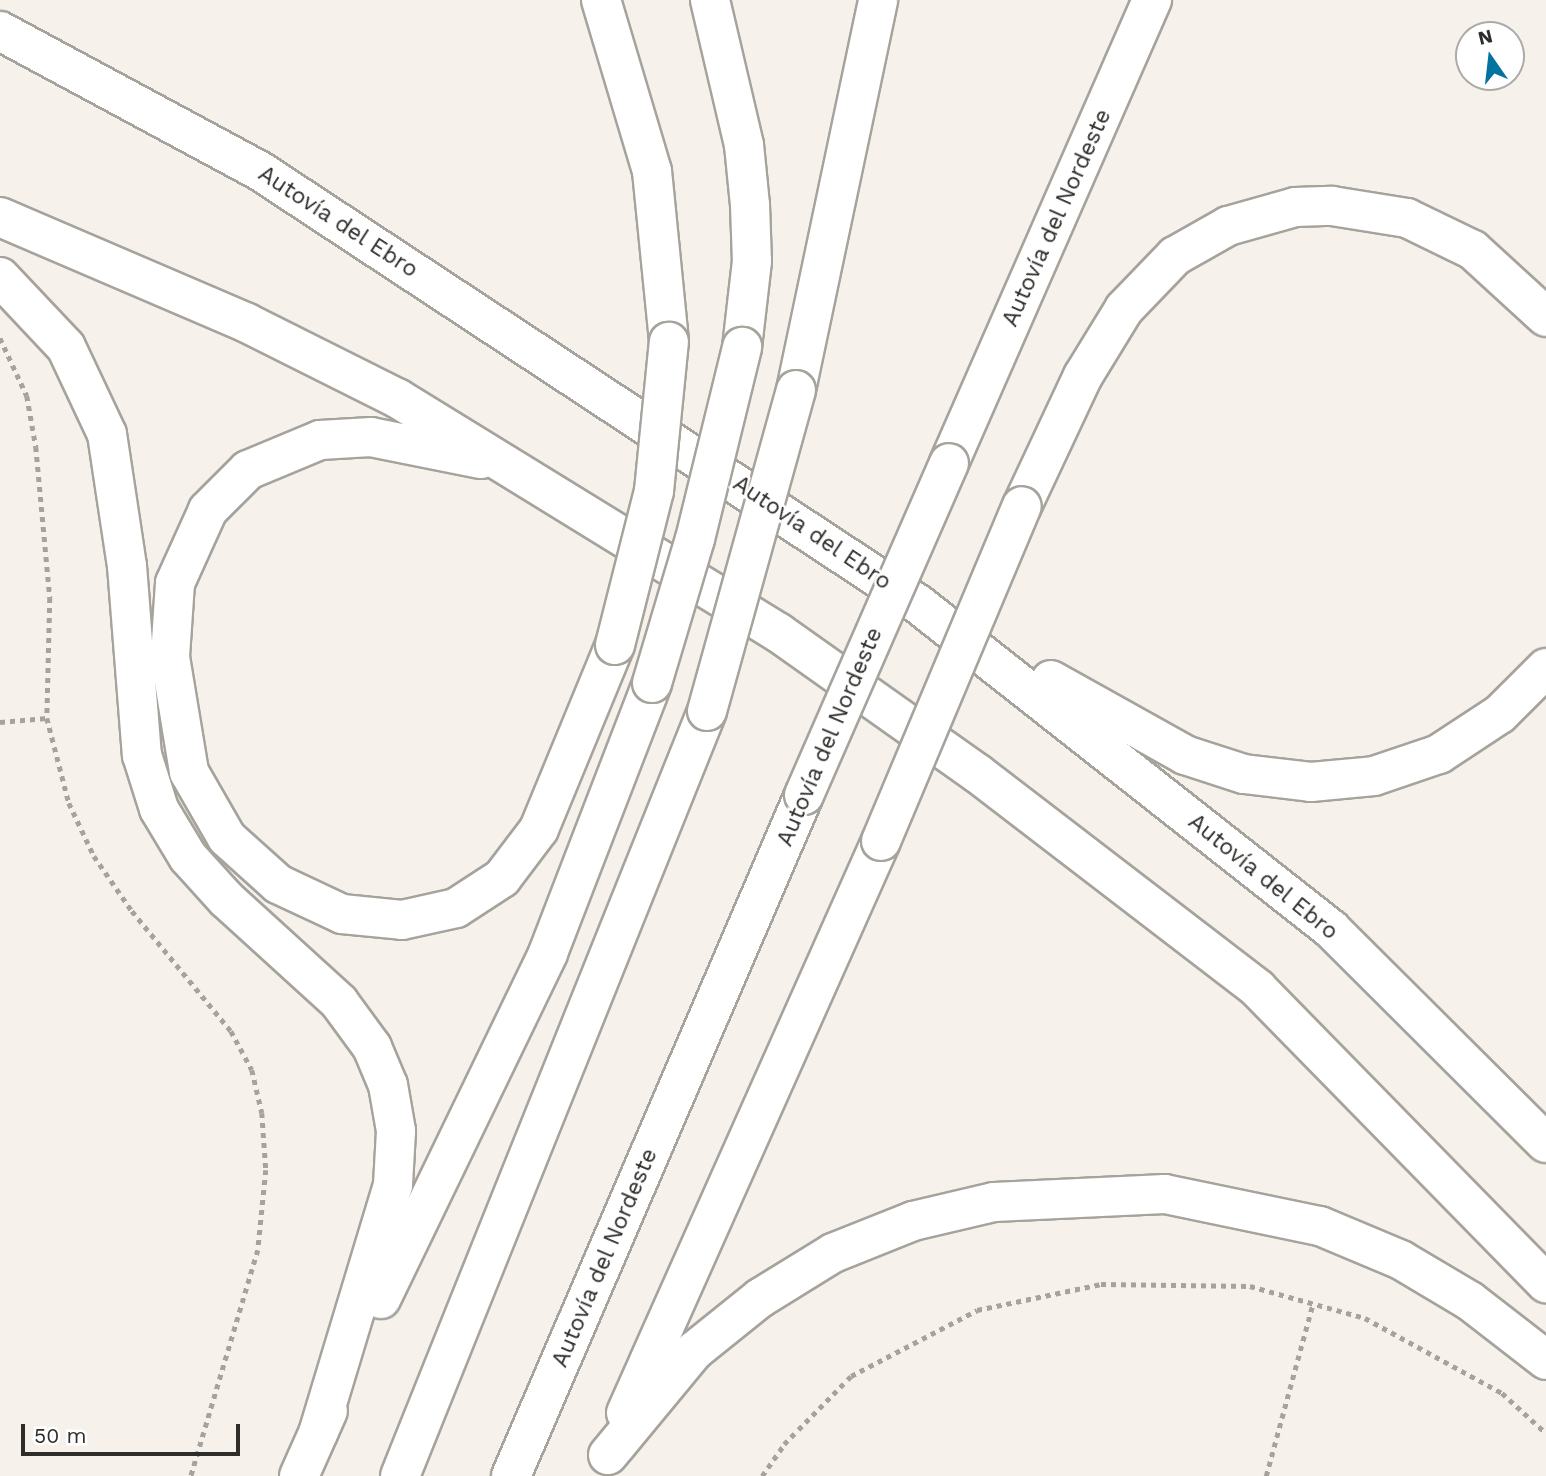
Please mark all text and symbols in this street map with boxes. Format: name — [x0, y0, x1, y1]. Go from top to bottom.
north arrow — [1455, 21, 1525, 91]
text: N — [1476, 24, 1495, 50]
street label: Autovía del Nordeste — [996, 104, 1118, 332]
street label: Autovía del Ebro — [252, 160, 424, 284]
street label: Autovía del Ebro — [727, 470, 897, 596]
street label: Autovía del Nordeste — [771, 623, 889, 851]
street label: Autovía del Ebro — [1182, 808, 1344, 946]
street label: Autovía del Nordeste — [546, 1144, 664, 1372]
scale bar — [24, 1410, 243, 1454]
text: 50 m — [34, 1423, 86, 1448]

